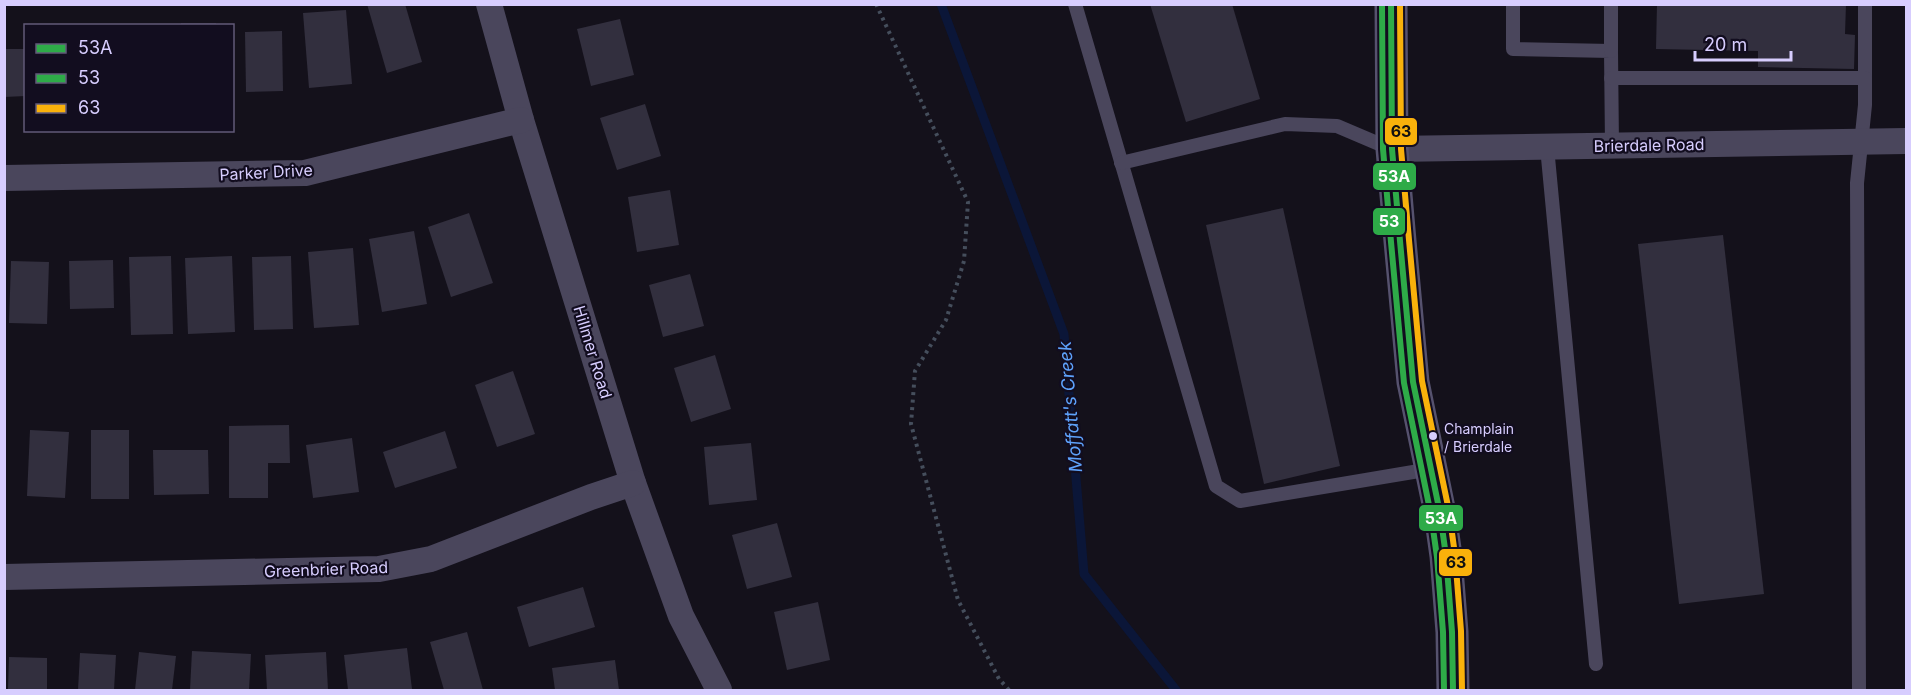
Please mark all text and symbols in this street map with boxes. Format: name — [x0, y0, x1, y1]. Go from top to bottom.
legend — [24, 24, 234, 132]
scale bar — [1695, 24, 1791, 62]
text: 20 m — [1704, 34, 1747, 55]
text: 53A — [78, 37, 112, 58]
text: 53 — [78, 67, 100, 88]
text: 63 — [78, 97, 100, 118]
line badge: 63 — [1384, 117, 1418, 146]
text: 63 — [1391, 121, 1411, 141]
street label: Brierdale Road — [1593, 134, 1705, 156]
street label: Parker Drive — [219, 160, 313, 184]
line badge: 53A — [1372, 162, 1417, 191]
text: 53A — [1378, 166, 1410, 186]
line badge: 53 — [1372, 207, 1406, 236]
text: 53 — [1379, 211, 1399, 231]
street label: Hillmer Road — [569, 303, 617, 401]
water label: Moffatt's Creek — [1054, 339, 1086, 474]
place label: Champlain / Brierdale — [1444, 420, 1514, 455]
marker: Champlain / Brierdale — [1427, 430, 1439, 442]
line badge: 53A — [1418, 504, 1464, 532]
text: 53A — [1425, 508, 1457, 528]
line badge: 63 — [1438, 548, 1473, 577]
text: 63 — [1446, 552, 1466, 572]
street label: Greenbrier Road — [264, 557, 388, 581]

